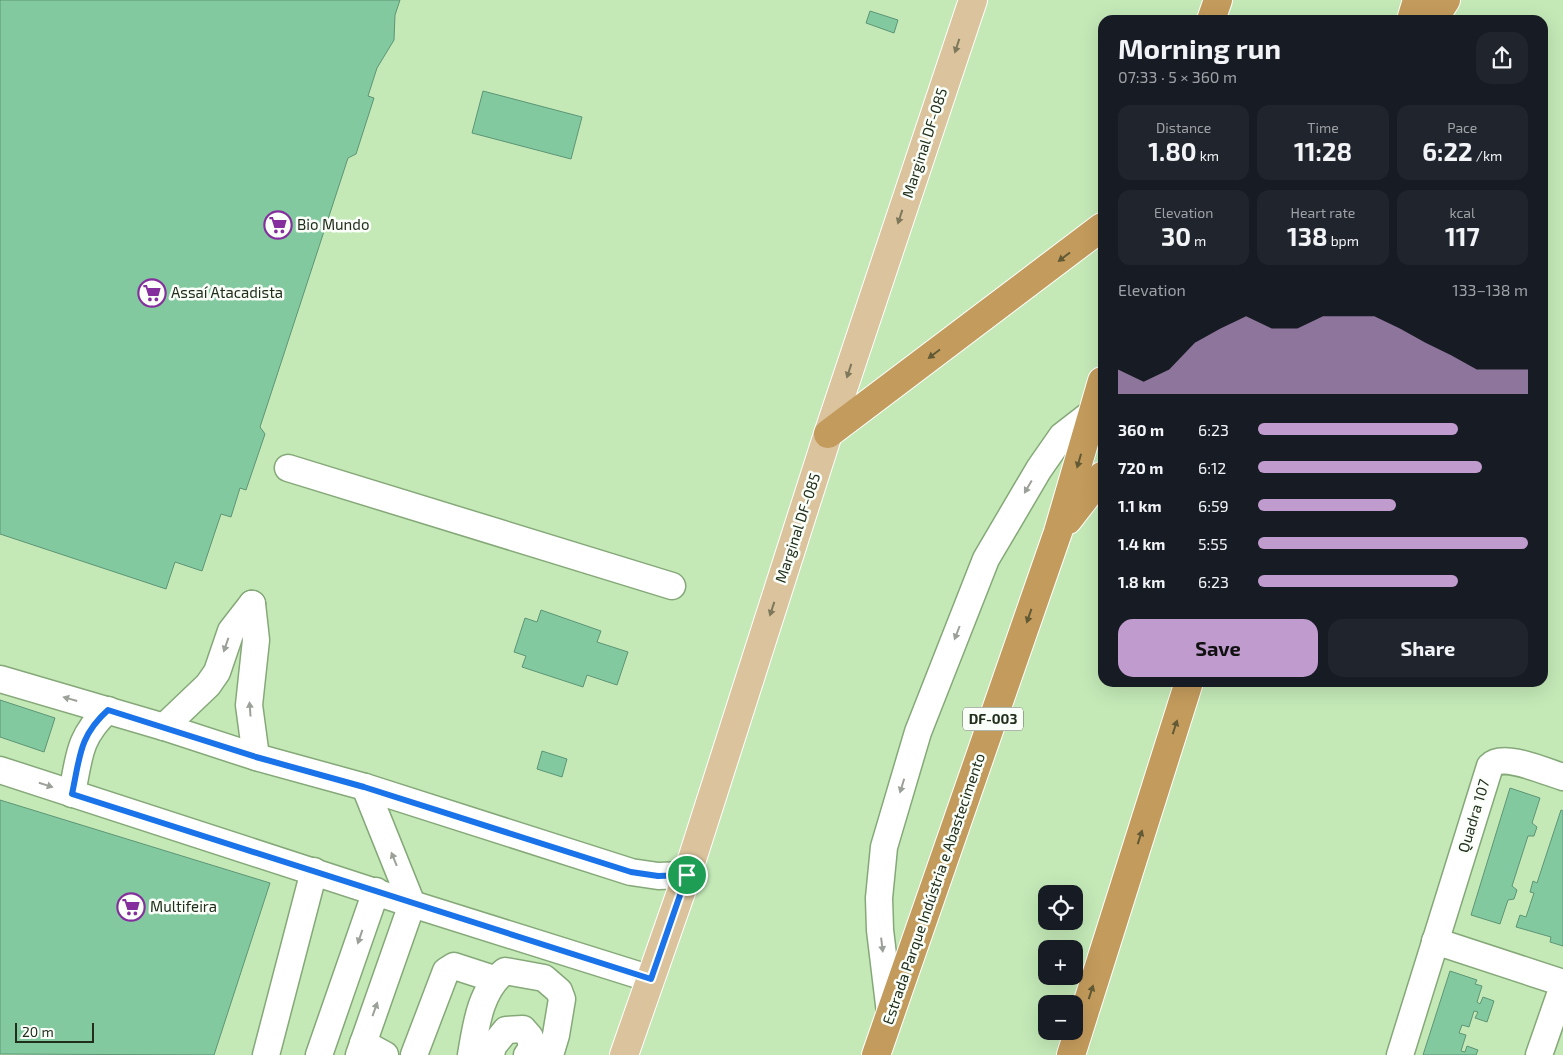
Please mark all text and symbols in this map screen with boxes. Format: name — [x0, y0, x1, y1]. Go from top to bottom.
text: Morning run — [1118, 31, 1281, 65]
button: share — [1476, 32, 1528, 84]
one-way arrow — [953, 39, 960, 54]
text: 07:33 · 5 × 360 m — [1118, 67, 1237, 86]
street label: Marginal DF-085 — [898, 85, 950, 200]
text: Distance — [1156, 119, 1211, 136]
text: Time — [1307, 119, 1339, 136]
text: Pace — [1447, 119, 1477, 136]
text: 1.80 — [1148, 136, 1197, 166]
text: 11:28 — [1294, 136, 1352, 166]
text: 6:22 — [1422, 136, 1473, 166]
text: km — [1197, 147, 1219, 164]
text: /km — [1473, 147, 1502, 164]
text: Elevation — [1154, 204, 1213, 221]
text: Heart rate — [1291, 204, 1355, 221]
text: kcal — [1450, 204, 1475, 221]
supermarket icon: Bio Mundo — [263, 210, 293, 240]
one-way arrow — [896, 210, 904, 225]
place label: Bio Mundo — [297, 215, 369, 233]
text: 30 — [1161, 221, 1191, 251]
text: 138 — [1287, 221, 1328, 251]
text: 117 — [1445, 221, 1480, 251]
text: m — [1191, 232, 1206, 249]
text: bpm — [1328, 232, 1359, 249]
one-way arrow — [1057, 252, 1071, 262]
supermarket icon: Assaí Atacadista — [137, 278, 167, 308]
text: Elevation — [1118, 280, 1186, 299]
text: 133–138 m — [1452, 280, 1528, 299]
place label: Assaí Atacadista — [171, 283, 283, 301]
one-way arrow — [928, 349, 941, 360]
one-way arrow — [845, 364, 852, 379]
text: 360 m — [1118, 420, 1164, 439]
text: 6:23 — [1198, 420, 1229, 439]
one-way arrow — [1075, 454, 1083, 469]
text: 720 m — [1118, 458, 1163, 477]
text: 6:12 — [1198, 458, 1226, 477]
street label: Marginal DF-085 — [771, 470, 823, 585]
one-way arrow — [1024, 481, 1033, 494]
text: 1.1 km — [1118, 496, 1162, 515]
text: 6:59 — [1198, 496, 1229, 515]
text: 1.4 km — [1118, 534, 1165, 553]
text: 5:55 — [1198, 534, 1228, 553]
text: 1.8 km — [1118, 572, 1165, 591]
text: 6:23 — [1198, 572, 1229, 591]
one-way arrow — [768, 602, 776, 617]
one-way arrow — [1025, 609, 1033, 624]
button: Save — [1118, 619, 1318, 677]
button: Share — [1328, 619, 1528, 677]
one-way arrow — [953, 626, 961, 641]
one-way arrow — [222, 637, 229, 652]
one-way arrow — [63, 695, 78, 703]
one-way arrow — [246, 700, 254, 716]
road number: DF-003 — [963, 708, 1023, 731]
one-way arrow — [1171, 719, 1179, 734]
street label: Estrada Parque Indústria e Abastecimento — [878, 751, 988, 1027]
street label: Quadra 107 — [1453, 777, 1494, 855]
one-way arrow — [898, 778, 906, 793]
one-way arrow — [39, 782, 54, 790]
one-way arrow — [1136, 829, 1144, 844]
one-way arrow — [390, 851, 398, 866]
pin — [666, 854, 708, 896]
icon: arrive — [673, 861, 701, 889]
map controls — [1038, 885, 1083, 1040]
button: locate — [1038, 885, 1083, 930]
supermarket icon: Multifeira — [116, 892, 146, 922]
place label: Multifeira — [150, 897, 217, 915]
one-way arrow — [356, 930, 363, 945]
one-way arrow — [878, 938, 886, 954]
button: + — [1038, 940, 1083, 985]
one-way arrow — [1087, 984, 1095, 999]
button: − — [1038, 995, 1083, 1040]
one-way arrow — [371, 1001, 379, 1016]
scale bar — [15, 1020, 94, 1043]
text: 20 m — [22, 1023, 54, 1040]

